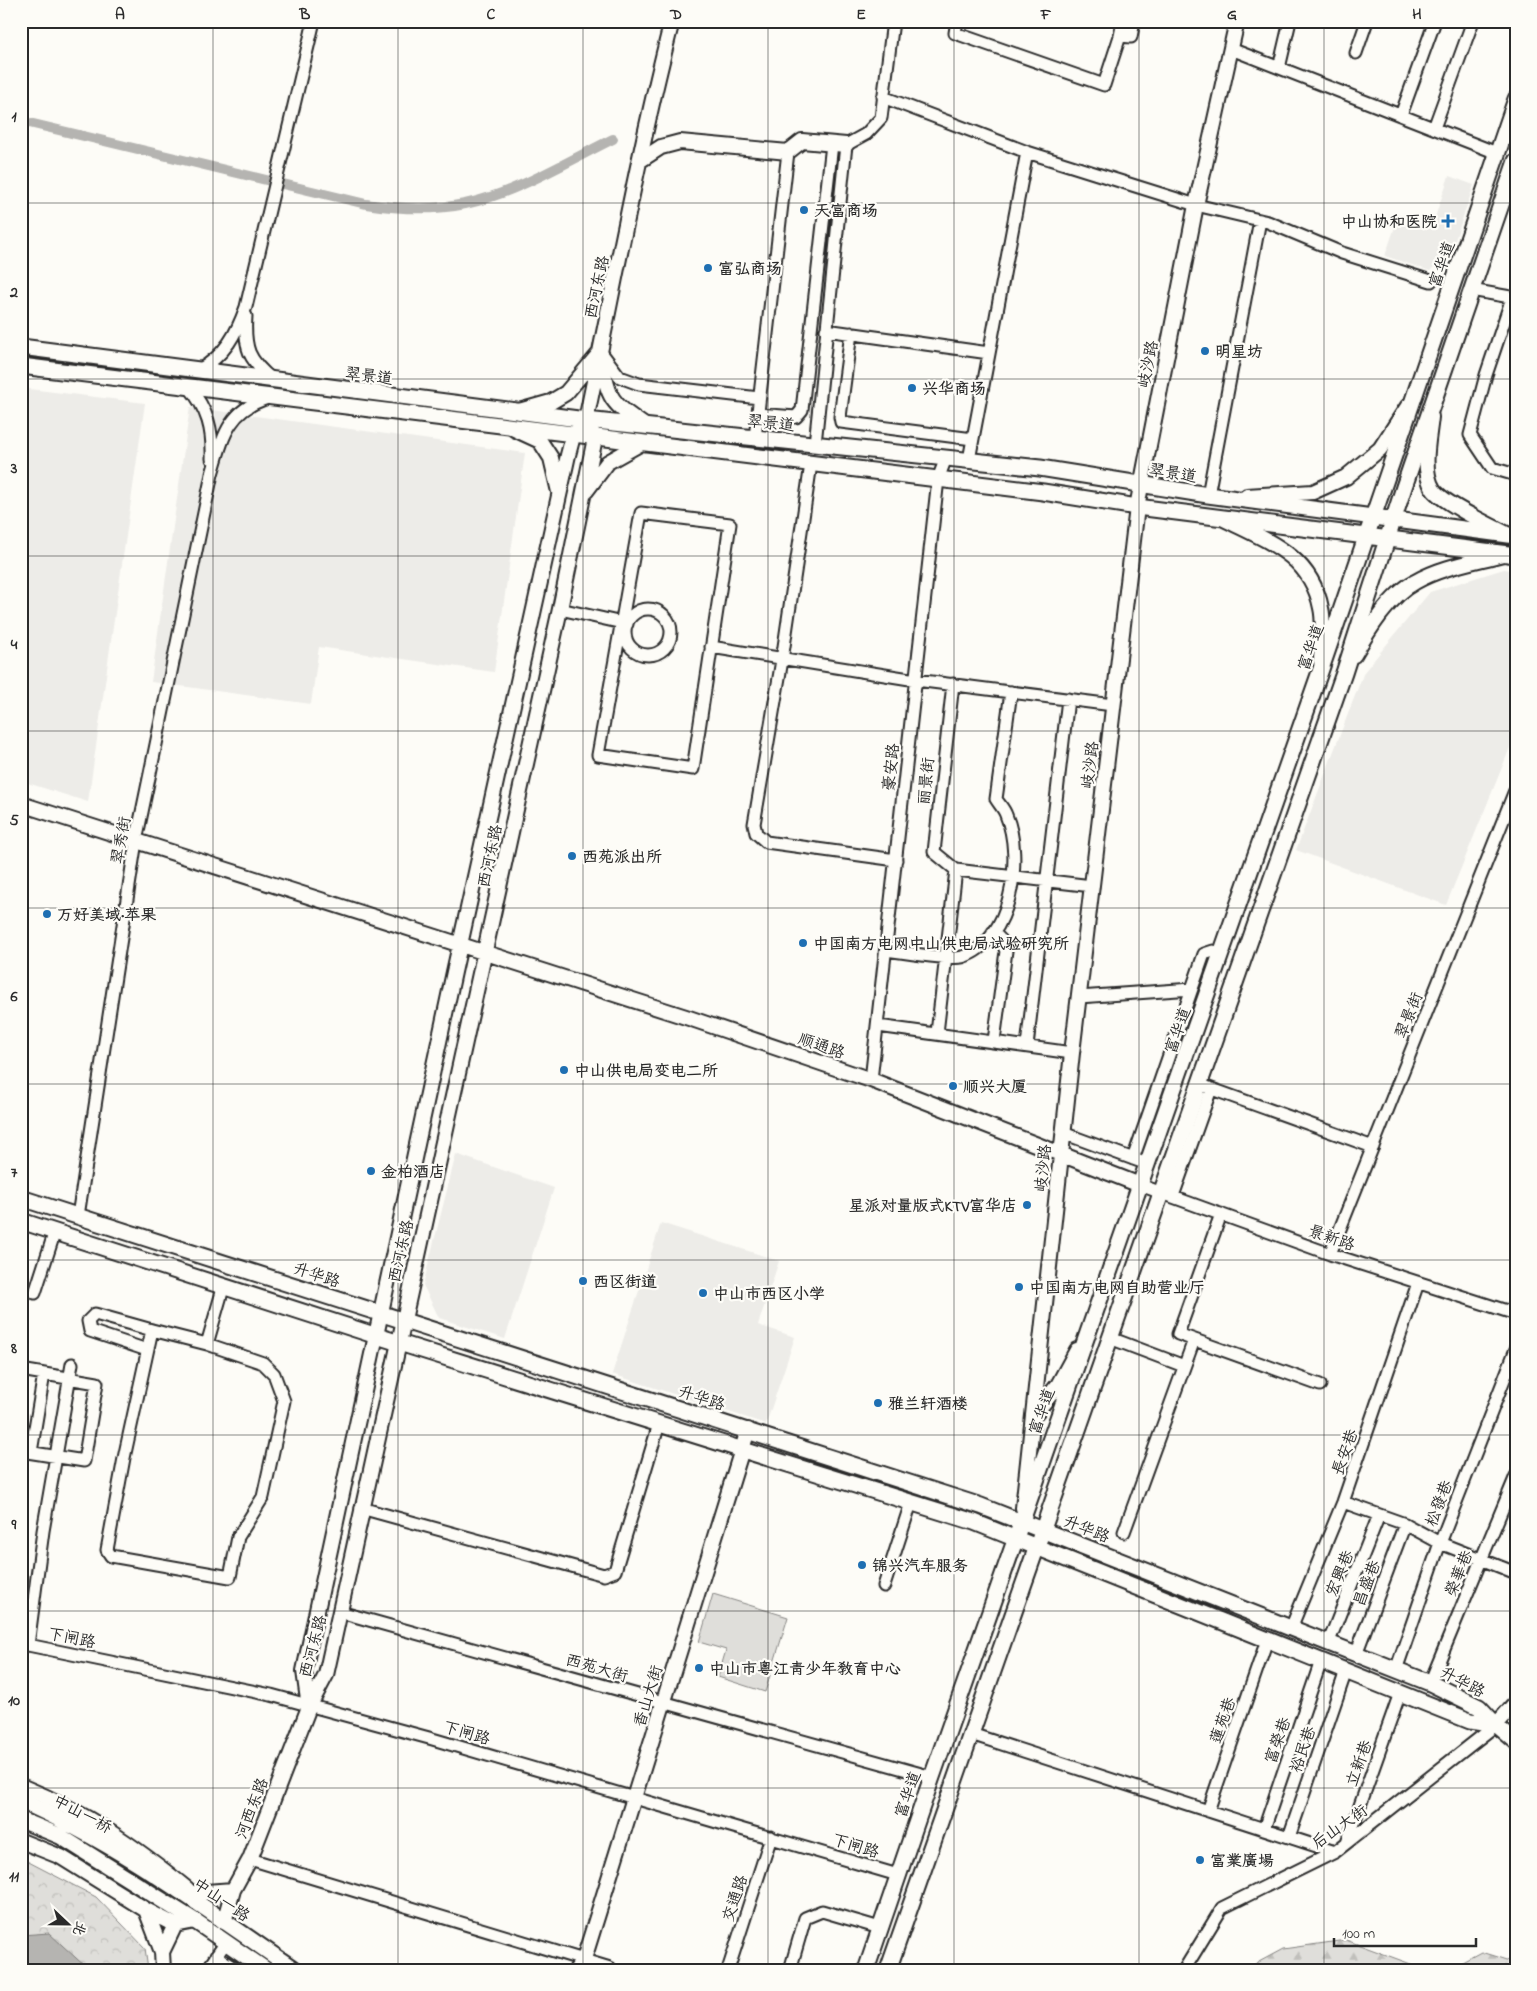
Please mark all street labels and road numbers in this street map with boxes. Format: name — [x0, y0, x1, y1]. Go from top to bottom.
street label: 富华道 — [1424, 238, 1462, 291]
street label: 西河东路 — [580, 254, 616, 321]
street label: 岐沙路 — [1133, 339, 1165, 390]
street label: 翠景道 — [343, 362, 394, 392]
street label: 翠景道 — [746, 410, 796, 438]
street label: 翠景道 — [1147, 458, 1198, 490]
street label: 富华道 — [1293, 621, 1331, 674]
street label: 岐沙路 — [1076, 740, 1106, 791]
street label: 豪安路 — [878, 742, 906, 792]
street label: 丽景街 — [913, 756, 941, 806]
street label: 翠秀街 — [106, 815, 138, 866]
street label: 西河东路 — [473, 823, 509, 890]
street label: 翠景街 — [1390, 989, 1430, 1043]
street label: 富华道 — [1160, 1004, 1198, 1057]
street label: 顺通路 — [795, 1028, 848, 1066]
street label: 岐沙路 — [1030, 1143, 1058, 1193]
street label: 西河东路 — [383, 1218, 421, 1285]
street label: 景新路 — [1305, 1220, 1358, 1258]
street label: 升华路 — [290, 1257, 343, 1295]
street label: 升华路 — [675, 1380, 728, 1418]
street label: 富华道 — [1024, 1385, 1062, 1438]
street label: 長安巷 — [1326, 1426, 1365, 1479]
street label: 松發巷 — [1420, 1477, 1460, 1530]
street label: 升华路 — [1059, 1510, 1113, 1550]
street label: 宏興巷 — [1321, 1547, 1361, 1601]
street label: 榮華巷 — [1440, 1547, 1480, 1601]
street label: 昌盛巷 — [1348, 1557, 1388, 1610]
street label: 西河东路 — [294, 1612, 334, 1681]
street label: 下闸路 — [46, 1623, 97, 1655]
street label: 西苑大街 — [562, 1649, 631, 1689]
street label: 升华路 — [1435, 1661, 1489, 1705]
street label: 香山大街 — [628, 1662, 670, 1731]
street label: 蓮苑巷 — [1205, 1694, 1243, 1747]
street label: 富榮巷 — [1260, 1714, 1298, 1767]
street label: 下闸路 — [440, 1716, 493, 1752]
street label: 裕民巷 — [1285, 1723, 1323, 1776]
street label: 立新巷 — [1340, 1737, 1379, 1790]
street label: 富华道 — [890, 1768, 928, 1821]
street label: 河西东路 — [230, 1775, 276, 1843]
street label: 中山一桥 — [48, 1789, 116, 1840]
street label: 后山大街 — [1307, 1799, 1373, 1856]
street label: 下闸路 — [829, 1828, 882, 1865]
street label: 交通路 — [717, 1872, 755, 1925]
street label: 中山一路 — [188, 1873, 254, 1929]

